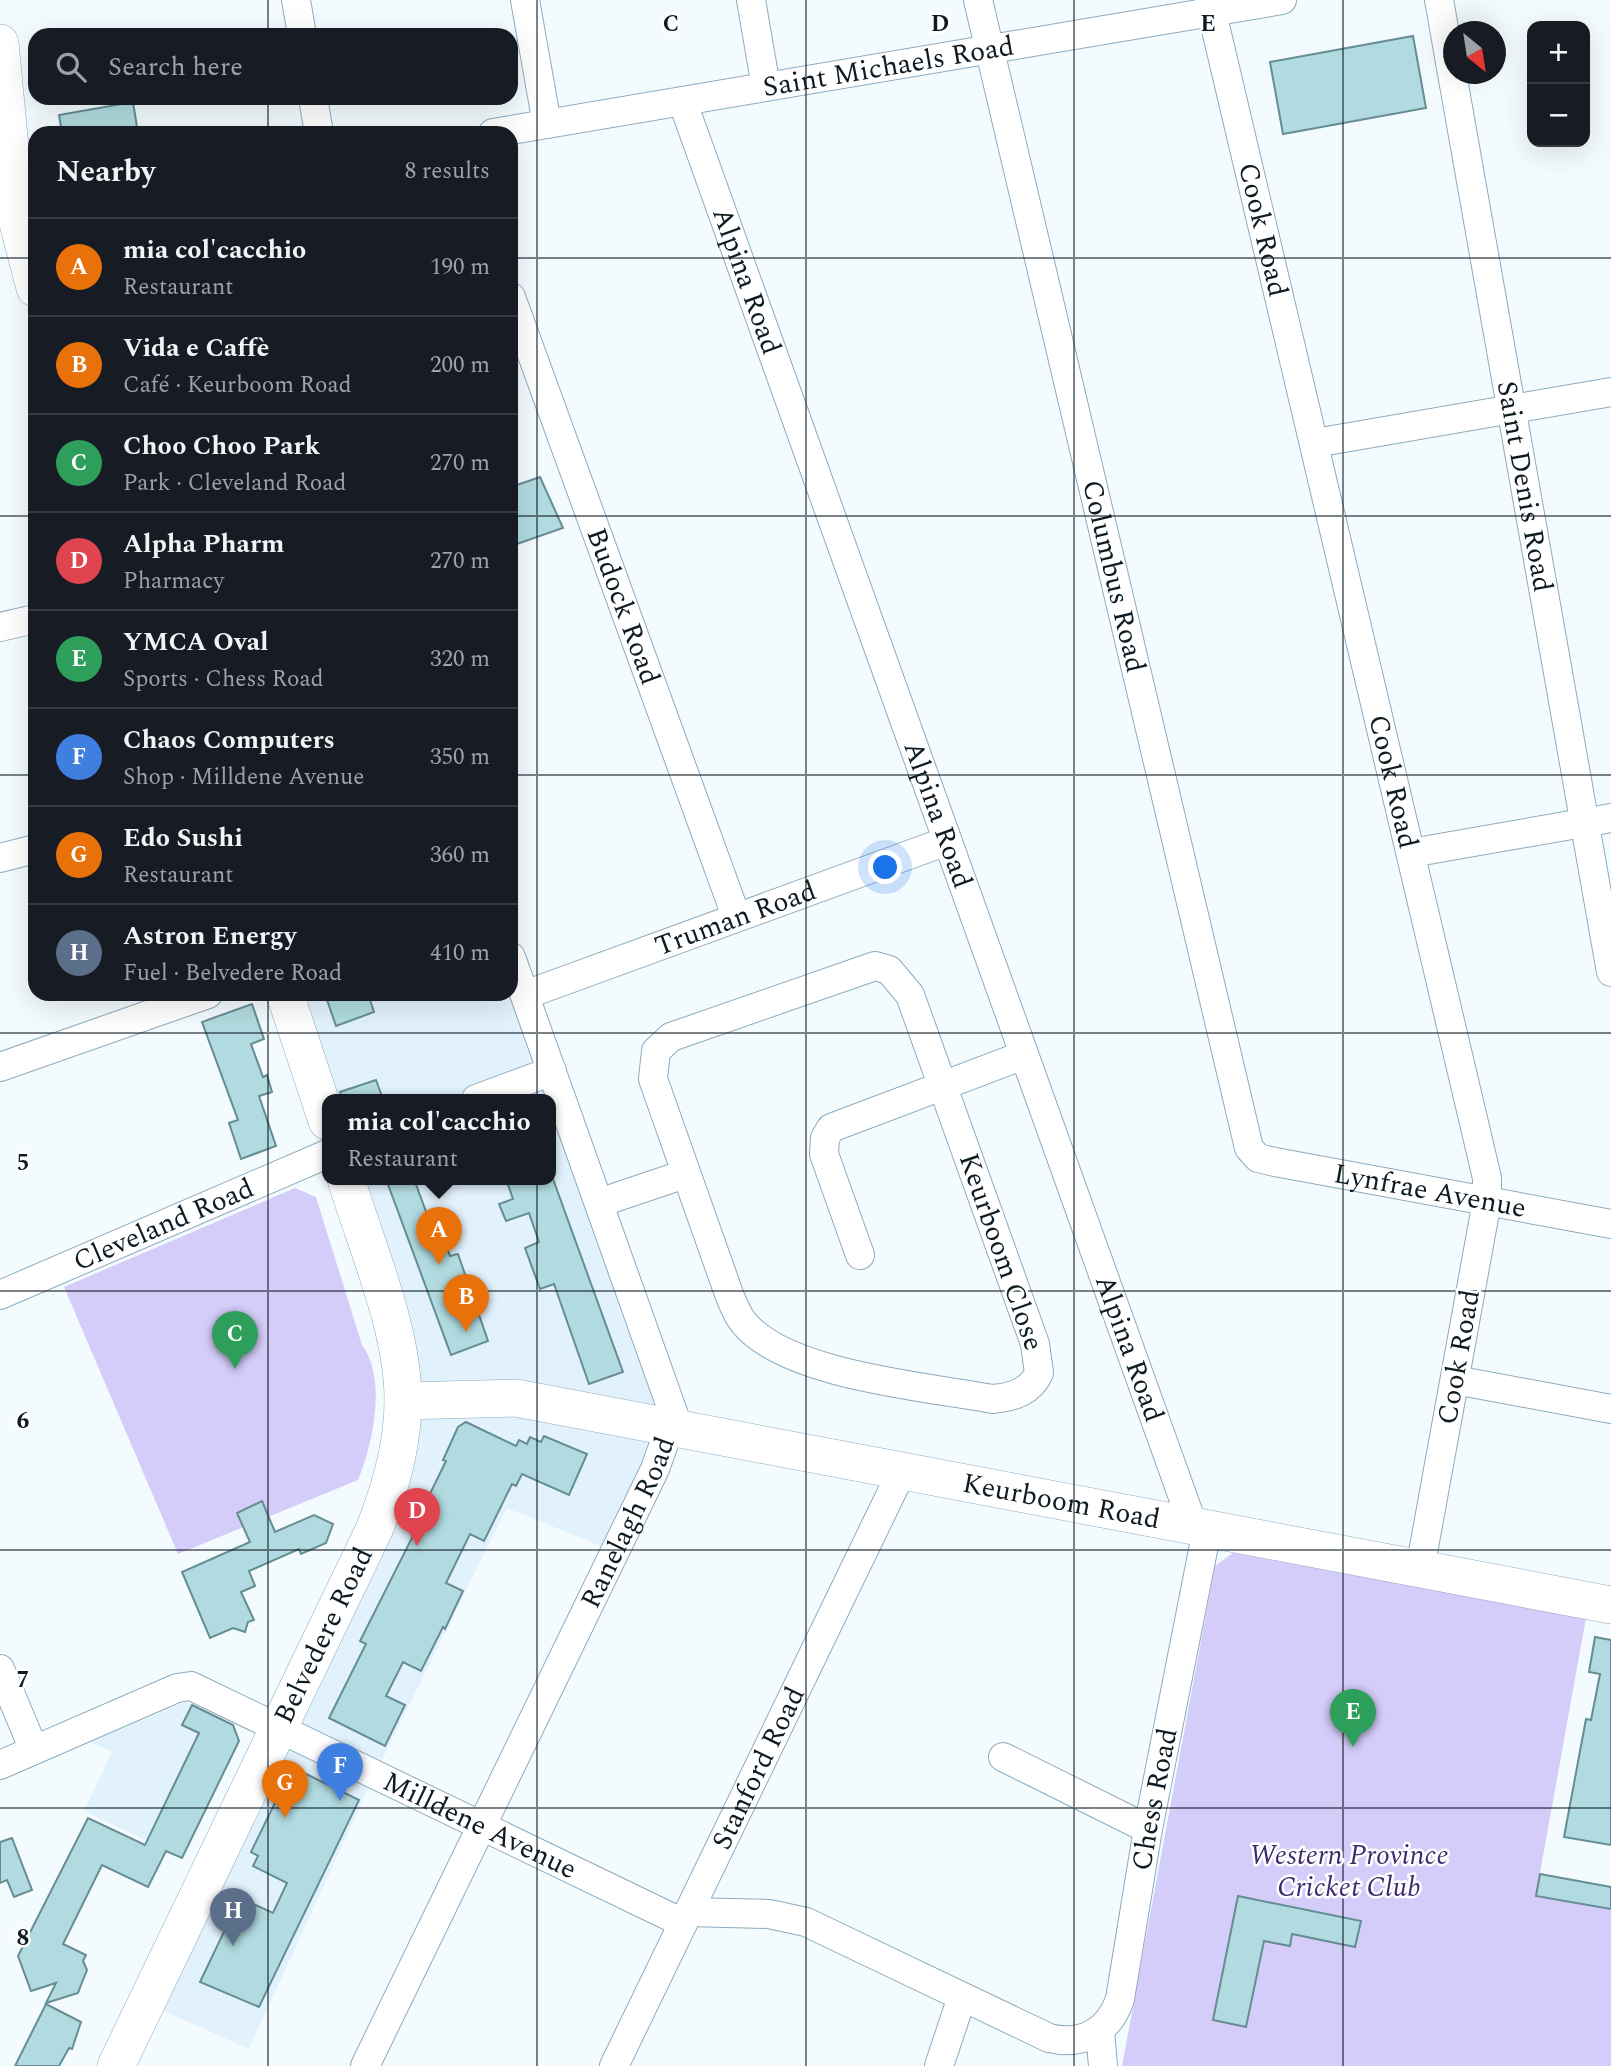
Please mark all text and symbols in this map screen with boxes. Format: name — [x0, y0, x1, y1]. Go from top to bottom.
text: C — [663, 7, 679, 42]
text: D — [931, 7, 949, 42]
text: E — [1200, 7, 1216, 42]
north arrow — [1443, 21, 1506, 84]
map controls — [1527, 21, 1590, 147]
button: + — [1527, 21, 1590, 84]
street label: Saint Michaels Road — [760, 24, 1017, 109]
search box — [28, 28, 518, 105]
text: Search here — [108, 47, 243, 87]
icon: search — [52, 48, 90, 86]
button: − — [1527, 84, 1590, 147]
text: Nearby — [56, 149, 155, 195]
text: 8 results — [405, 154, 490, 189]
street label: Cook Road — [1227, 158, 1300, 301]
street label: Alpina Road — [701, 201, 793, 360]
text: mia col'cacchio — [123, 230, 306, 270]
text: A — [70, 250, 88, 285]
text: 190 m — [430, 250, 490, 285]
text: Restaurant — [123, 270, 233, 305]
text: Vida e Caffè — [123, 328, 269, 368]
text: B — [71, 348, 87, 383]
text: 200 m — [430, 348, 490, 383]
text: Café · Keurboom Road — [123, 368, 352, 403]
street label: Saint Denis Road — [1485, 378, 1565, 595]
text: Choo Choo Park — [123, 426, 320, 466]
text: C — [71, 446, 87, 481]
text: 270 m — [430, 446, 490, 481]
text: Park · Cleveland Road — [123, 466, 346, 501]
street label: Columbus Road — [1070, 475, 1158, 677]
street label: Budock Road — [575, 522, 672, 691]
text: Alpha Pharm — [123, 524, 284, 564]
text: D — [70, 544, 88, 579]
text: 270 m — [430, 544, 490, 579]
text: Pharmacy — [123, 564, 224, 599]
text: YMCA Oval — [123, 622, 269, 662]
text: E — [71, 642, 87, 677]
text: 320 m — [430, 642, 490, 677]
text: Sports · Chess Road — [123, 662, 324, 697]
street label: Cook Road — [1357, 710, 1430, 853]
text: Chaos Computers — [123, 720, 335, 760]
street label: Alpina Road — [892, 735, 984, 894]
text: F — [72, 740, 86, 775]
text: 350 m — [430, 740, 490, 775]
text: Shop · Milldene Avenue — [123, 760, 364, 795]
text: Edo Sushi — [123, 818, 243, 858]
text: G — [70, 838, 88, 873]
text: 360 m — [430, 838, 490, 873]
your location — [868, 850, 902, 884]
text: Restaurant — [123, 858, 233, 893]
street label: Truman Road — [649, 869, 822, 967]
text: Astron Energy — [123, 916, 296, 956]
text: H — [69, 936, 89, 971]
text: 410 m — [430, 936, 490, 971]
text: Fuel · Belvedere Road — [123, 956, 342, 991]
popup — [322, 1094, 556, 1185]
text: mia col'cacchio — [347, 1102, 531, 1142]
text: Restaurant — [347, 1142, 458, 1177]
text: 5 — [17, 1146, 29, 1181]
street label: Keurboom Close — [947, 1147, 1055, 1357]
street label: Lynfrae Avenue — [1330, 1152, 1530, 1229]
street label: Cleveland Road — [66, 1167, 261, 1283]
pin: A — [416, 1207, 462, 1265]
street label: Alpina Road — [1083, 1269, 1176, 1428]
pin: B — [443, 1274, 489, 1332]
street label: Cook Road — [1426, 1286, 1492, 1428]
pin: C — [212, 1311, 258, 1369]
text: 6 — [17, 1404, 30, 1439]
street label: Ranelagh Road — [569, 1431, 686, 1616]
street label: Keurboom Road — [959, 1461, 1164, 1541]
pin: D — [394, 1488, 440, 1546]
street label: Belvedere Road — [262, 1540, 384, 1731]
text: 7 — [17, 1663, 29, 1698]
street label: Stanford Road — [700, 1679, 816, 1857]
pin: E — [1330, 1689, 1376, 1747]
street label: Chess Road — [1120, 1724, 1189, 1874]
pin: F — [317, 1743, 363, 1801]
pin: G — [262, 1760, 308, 1818]
street label: Milldene Avenue — [376, 1760, 584, 1890]
park label: Western Province Cricket Club — [1249, 1834, 1449, 1909]
pin: H — [210, 1888, 256, 1946]
text: 8 — [17, 1921, 29, 1956]

